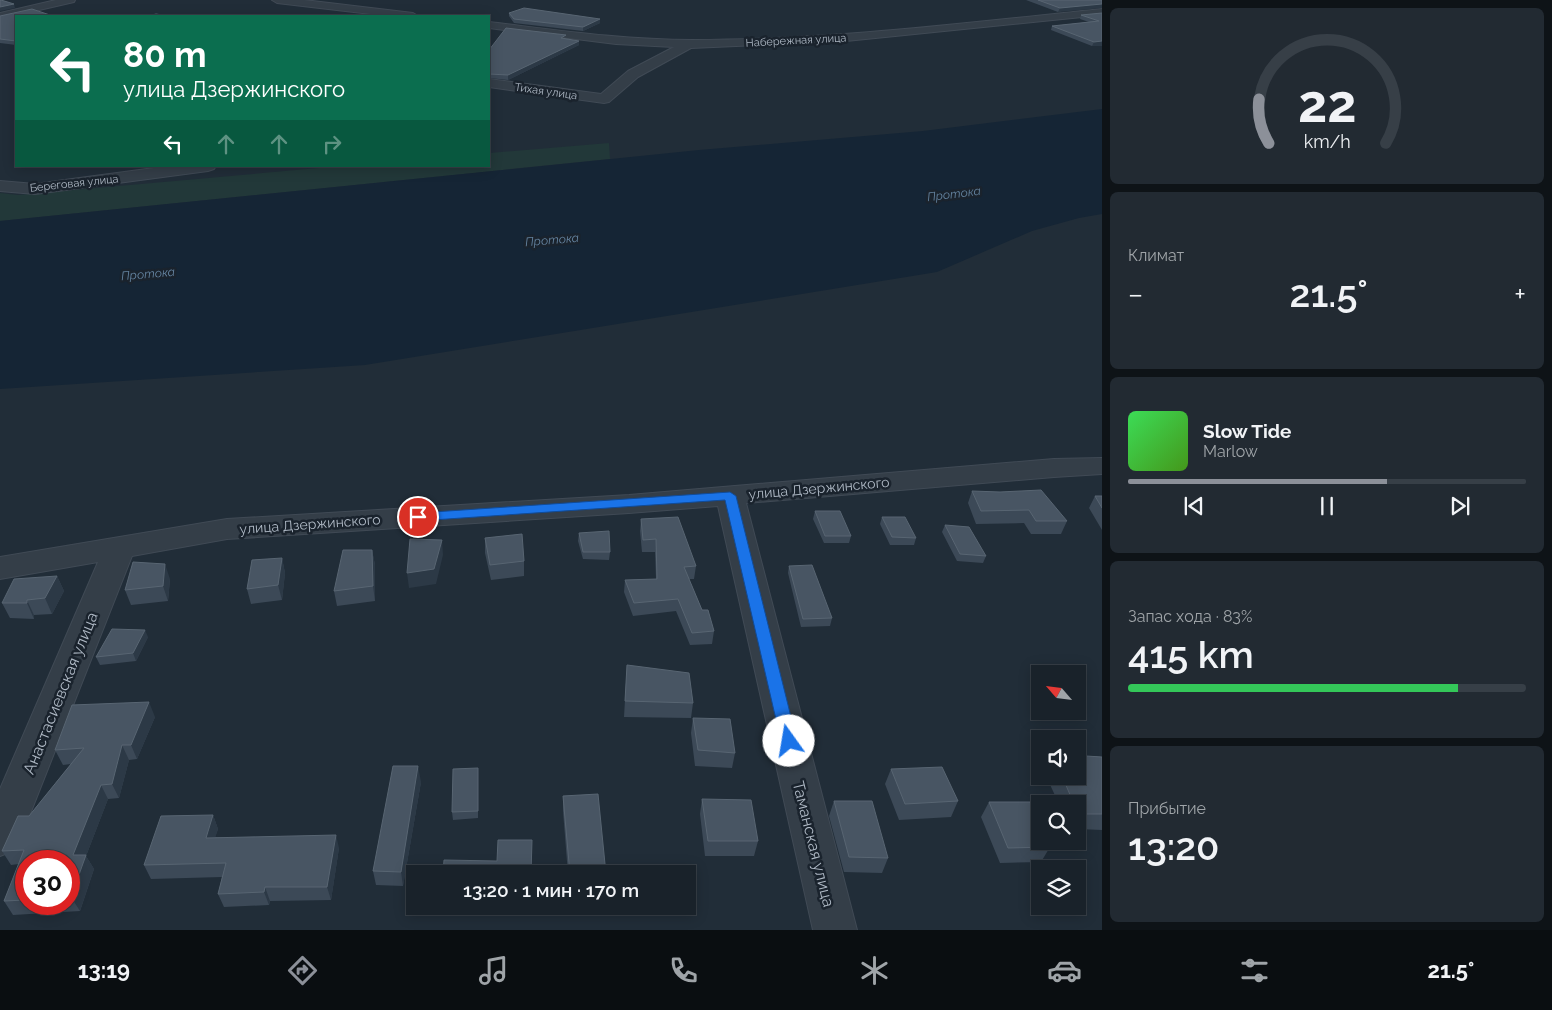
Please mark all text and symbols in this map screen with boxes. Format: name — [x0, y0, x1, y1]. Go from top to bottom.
street label: Набережная улица — [745, 31, 847, 50]
text: 80 m — [123, 34, 207, 75]
icon: left — [40, 35, 105, 100]
text: 22 — [1298, 73, 1356, 134]
text: улица Дзержинского — [123, 76, 345, 102]
street label: Тихая улица — [514, 81, 578, 102]
icon: left — [159, 130, 187, 158]
icon: ahead — [212, 130, 240, 158]
icon: ahead — [265, 130, 293, 158]
icon: right — [318, 130, 346, 158]
text: km/h — [1303, 131, 1351, 152]
street label: Береговая улица — [29, 172, 119, 195]
water label: Протока — [926, 184, 982, 204]
water label: Протока — [525, 231, 579, 249]
text: Климат — [1128, 246, 1184, 265]
water label: Протока — [121, 265, 175, 283]
text: 21.5° — [1290, 271, 1368, 316]
text: − — [1128, 278, 1143, 311]
text: + — [1514, 278, 1526, 311]
text: Slow Tide — [1203, 420, 1292, 442]
text: Marlow — [1203, 442, 1258, 461]
street label: улица Дзержинского — [748, 474, 890, 502]
icon: previous — [1180, 492, 1208, 520]
icon: pause — [1313, 492, 1341, 520]
icon: next — [1446, 492, 1474, 520]
pin — [397, 496, 439, 538]
icon: arrive — [404, 503, 432, 531]
street label: улица Дзержинского — [239, 511, 381, 537]
text: Запас хода · 83% — [1128, 607, 1252, 626]
street label: Анастасиевская улица — [19, 609, 102, 777]
text: 415 km — [1128, 632, 1254, 677]
north arrow — [1031, 665, 1086, 720]
map controls — [1031, 665, 1086, 915]
position arrow — [762, 714, 814, 766]
button: sound — [1031, 730, 1086, 785]
street label: Таманская улица — [789, 779, 838, 909]
button: search — [1031, 795, 1086, 850]
text: Прибытие — [1128, 799, 1206, 818]
text: 13:20 — [1128, 824, 1219, 869]
speed limit sign: 30 — [15, 850, 80, 915]
button: layers — [1031, 860, 1086, 915]
text: 13:20 · 1 мин · 170 m — [463, 879, 639, 901]
icon: directions — [285, 953, 320, 988]
icon: music — [476, 953, 511, 988]
icon: phone — [666, 953, 701, 988]
icon: climate — [857, 953, 892, 988]
icon: car — [1047, 953, 1082, 988]
icon: filters — [1237, 953, 1272, 988]
text: 13:19 — [78, 957, 130, 983]
text: 21.5° — [1428, 957, 1474, 983]

